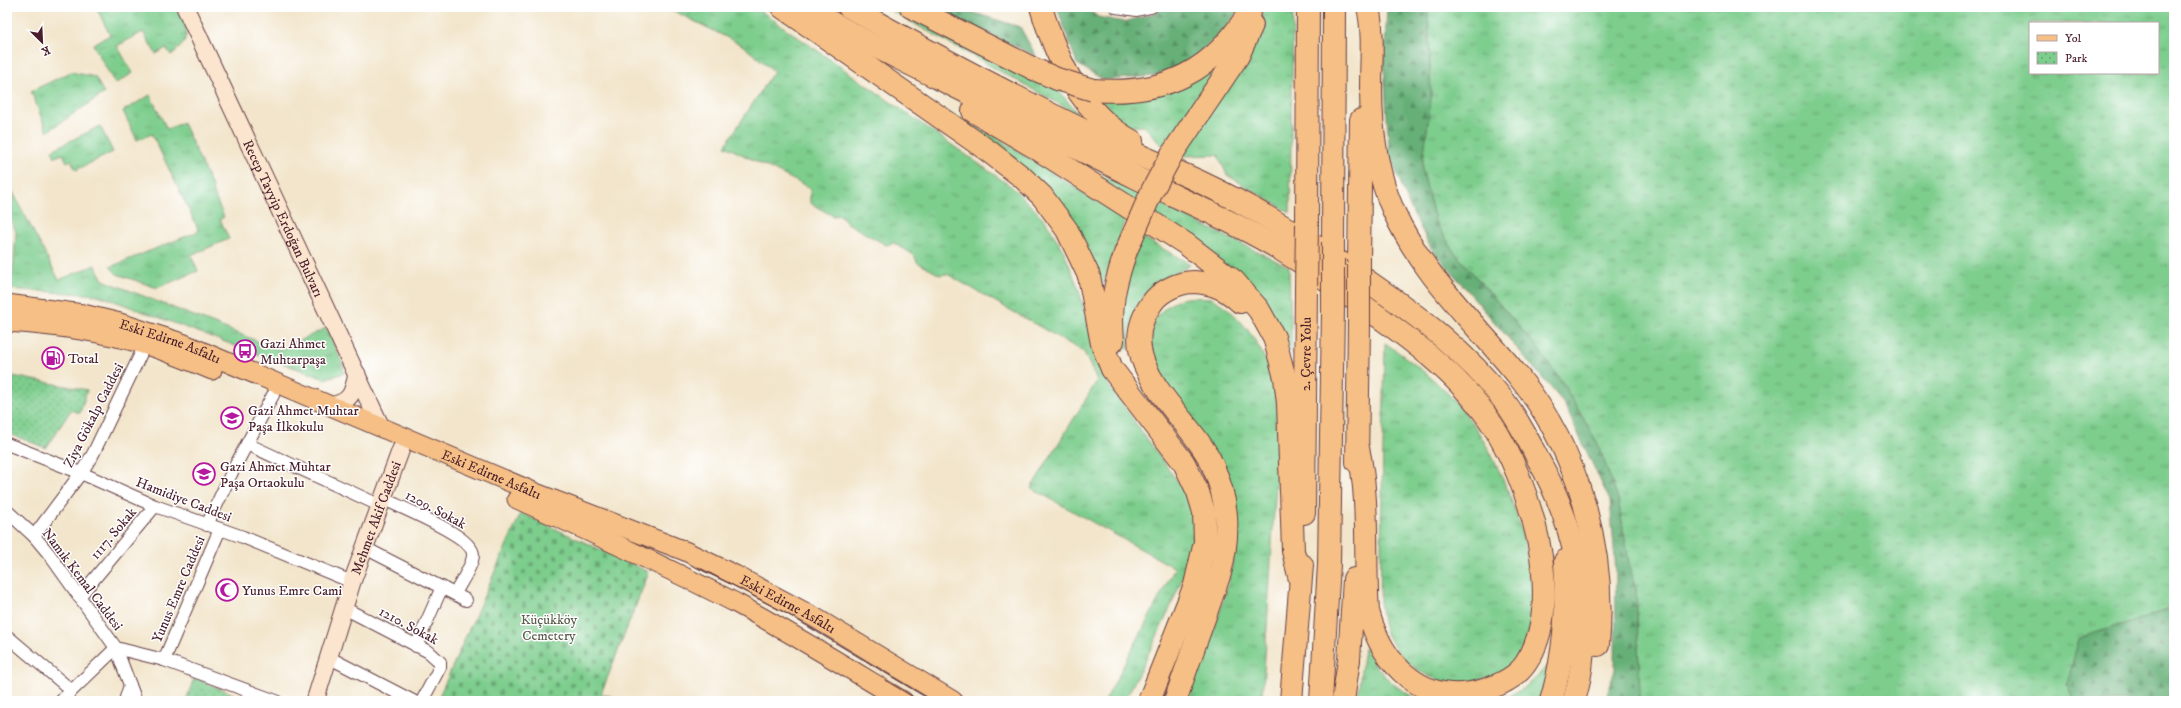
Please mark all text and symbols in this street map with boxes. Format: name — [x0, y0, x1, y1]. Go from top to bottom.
north arrow — [22, 22, 62, 62]
legend — [2029, 22, 2159, 74]
text: Yol — [2065, 31, 2082, 46]
text: K — [39, 42, 52, 58]
text: Park — [2065, 51, 2087, 66]
street label: Recep Tayyip Erdoğan Bulvarı — [238, 137, 327, 301]
street label: Eski Edirne Asfaltı — [117, 315, 223, 368]
street label: 2. Çevre Yolu — [1297, 317, 1316, 391]
place label: Gazi Ahmet Muhtarpaşa — [260, 335, 326, 369]
bus stop icon: Gazi Ahmet Muhtarpaşa — [232, 338, 258, 364]
fuel station icon: Total — [40, 345, 66, 371]
place label: Total — [68, 350, 99, 368]
street label: Ziya Gökalp Caddesi — [60, 360, 128, 471]
place label: Gazi Ahmet Muhtar Paşa İlkokulu — [248, 402, 359, 436]
school or university icon: Gazi Ahmet Muhtar Paşa İlkokulu — [219, 405, 245, 431]
street label: Eski Edirne Asfaltı — [439, 446, 544, 504]
place label: Gazi Ahmet Muhtar Paşa Ortaokulu — [220, 458, 331, 492]
street label: Mehmet Akif Caddesi — [347, 458, 406, 578]
school or university icon: Gazi Ahmet Muhtar Paşa Ortaokulu — [191, 461, 217, 487]
street label: Hamidiye Caddesi — [133, 473, 234, 527]
street label: 1209. Sokak — [402, 486, 469, 534]
street label: 1117. Sokak — [87, 504, 141, 564]
street label: Namık Kemal Caddesi — [38, 525, 127, 635]
street label: Yunus Emre Caddesi — [148, 533, 210, 645]
street label: Eski Edirne Asfaltı — [737, 571, 839, 638]
mosque icon: Yunus Emre Cami — [214, 577, 240, 603]
place label: Yunus Emre Cami — [242, 582, 343, 600]
street label: 1210. Sokak — [376, 603, 441, 649]
park label: Küçükköy Cemetery — [521, 611, 578, 645]

